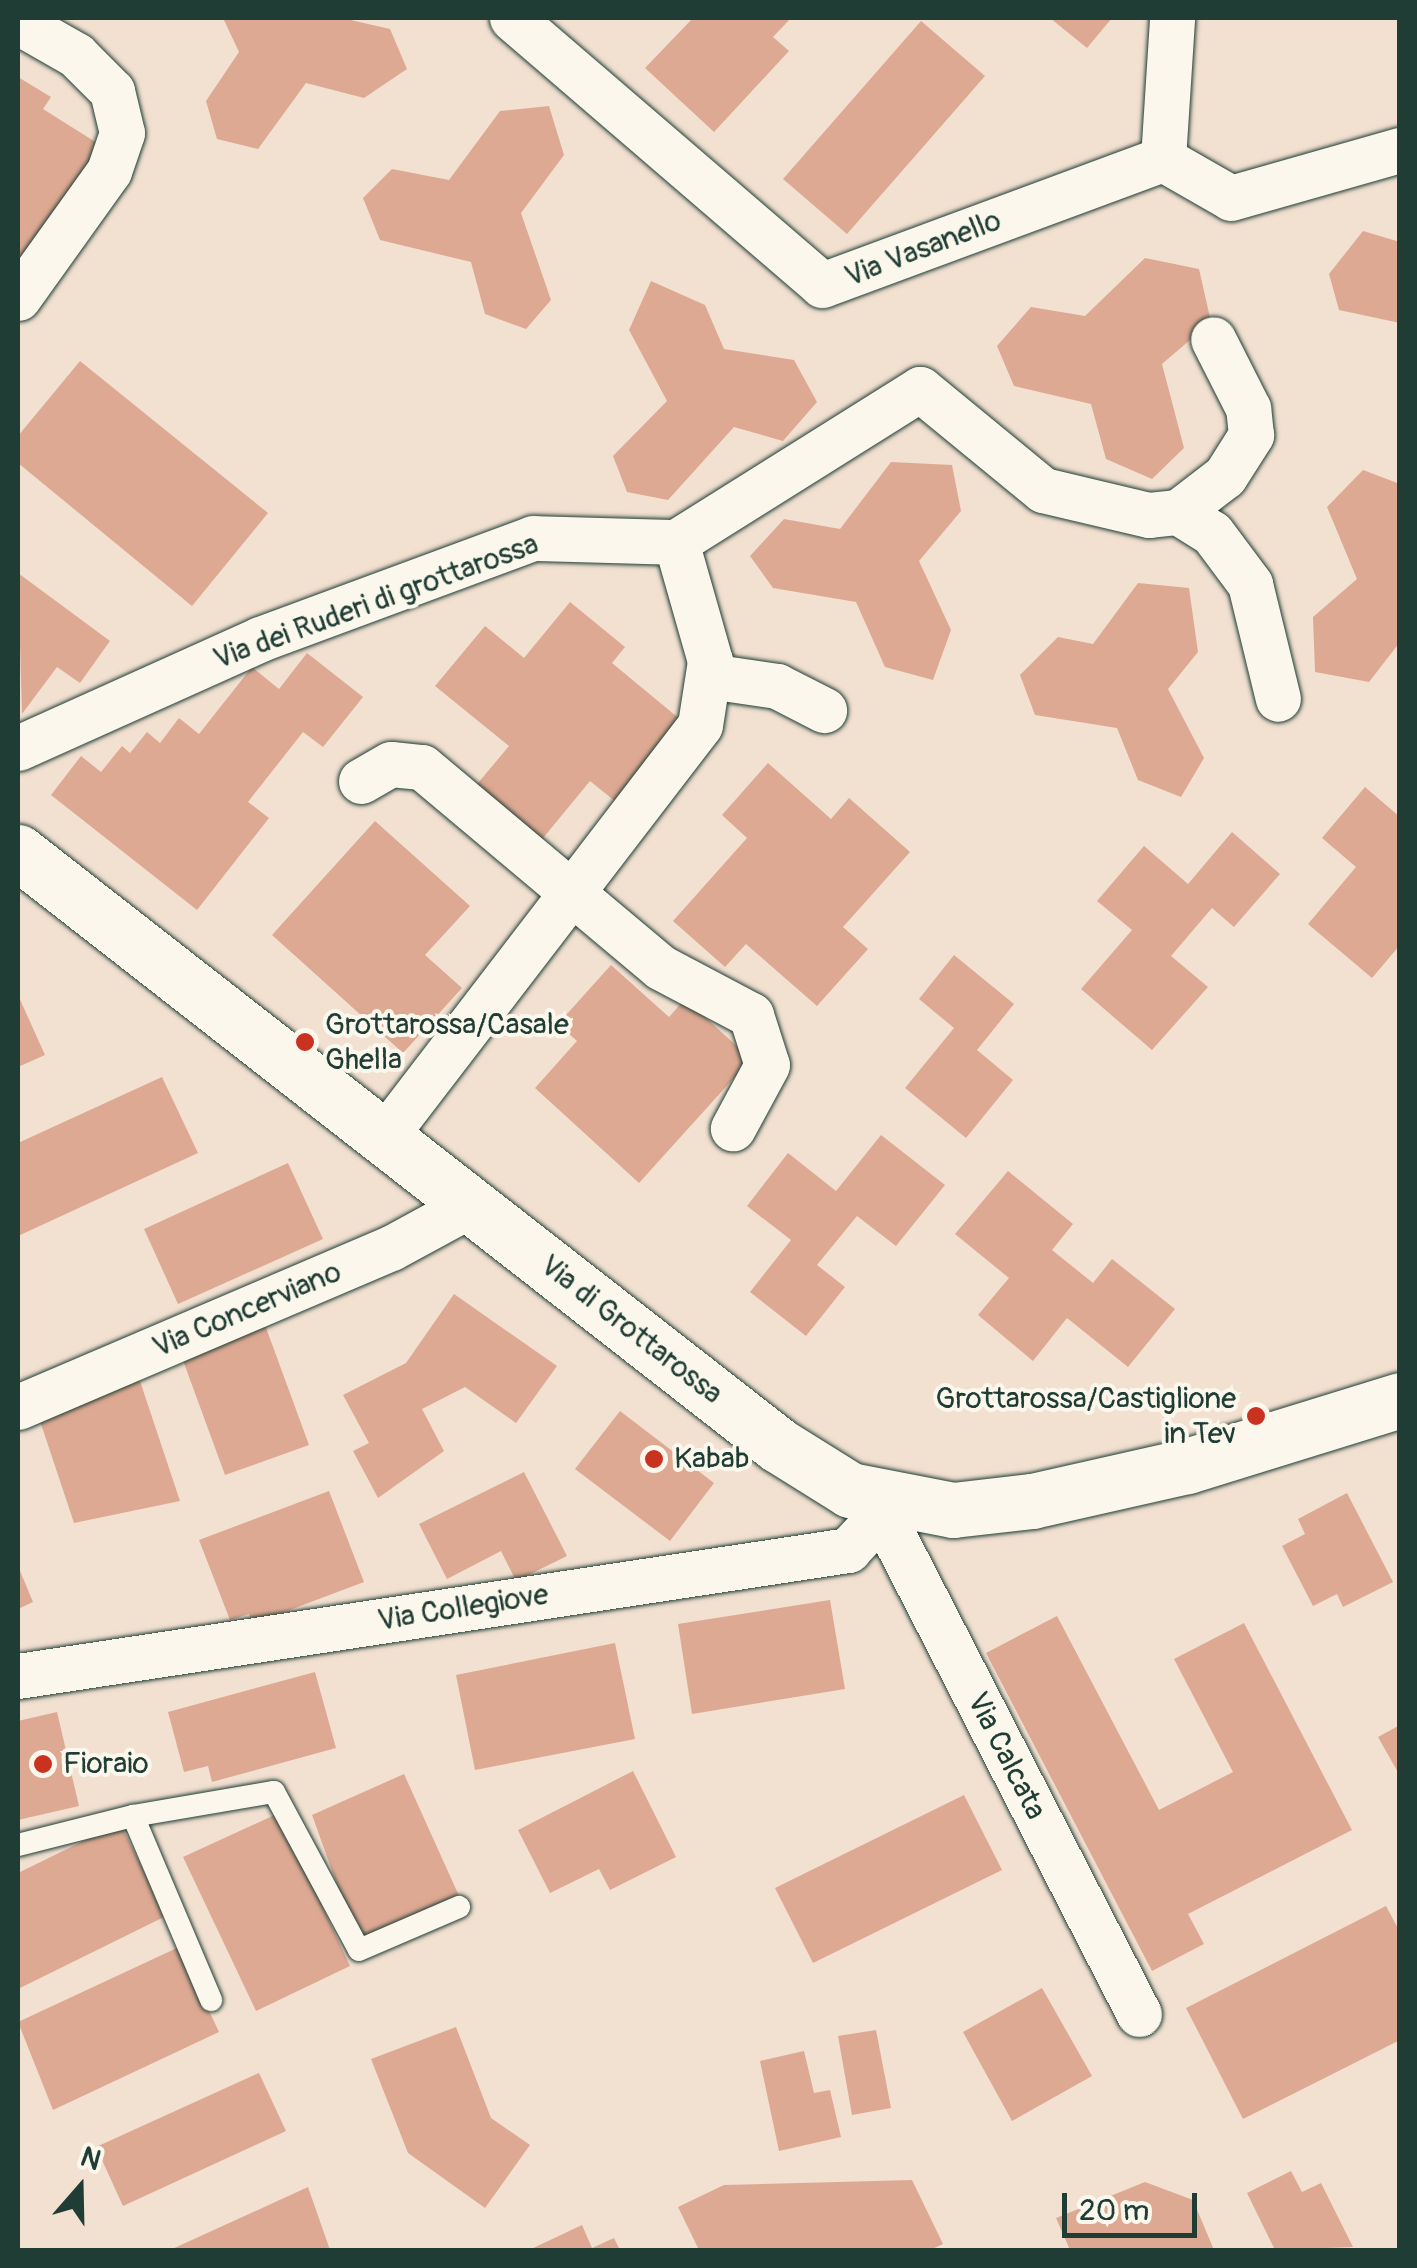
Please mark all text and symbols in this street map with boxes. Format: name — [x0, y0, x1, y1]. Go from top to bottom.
street label: Via Vasanello — [840, 203, 1006, 295]
street label: Via dei Ruderi di grottarossa — [209, 526, 543, 678]
place label: Grottarossa/Casale Ghella — [325, 1007, 569, 1078]
marker: Grottarossa/Casale Ghella — [294, 1031, 316, 1053]
street label: Via di Grottarossa — [533, 1248, 729, 1412]
street label: Via Concerviano — [147, 1254, 347, 1366]
place label: Grottarossa/Castiglione in Tev — [936, 1381, 1236, 1452]
marker: Grottarossa/Castiglione in Tev — [1245, 1405, 1267, 1427]
place label: Kabab — [674, 1441, 749, 1477]
marker: Kabab — [643, 1448, 665, 1470]
street label: Via Collegiove — [375, 1577, 551, 1639]
street label: Via Calcata — [959, 1686, 1053, 1826]
place label: Fioraio — [63, 1746, 149, 1782]
marker: Fioraio — [32, 1753, 54, 1775]
north arrow — [30, 2138, 130, 2238]
text: N — [76, 2140, 105, 2179]
scale bar — [1067, 2173, 1202, 2235]
text: 20 m — [1079, 2192, 1149, 2229]

